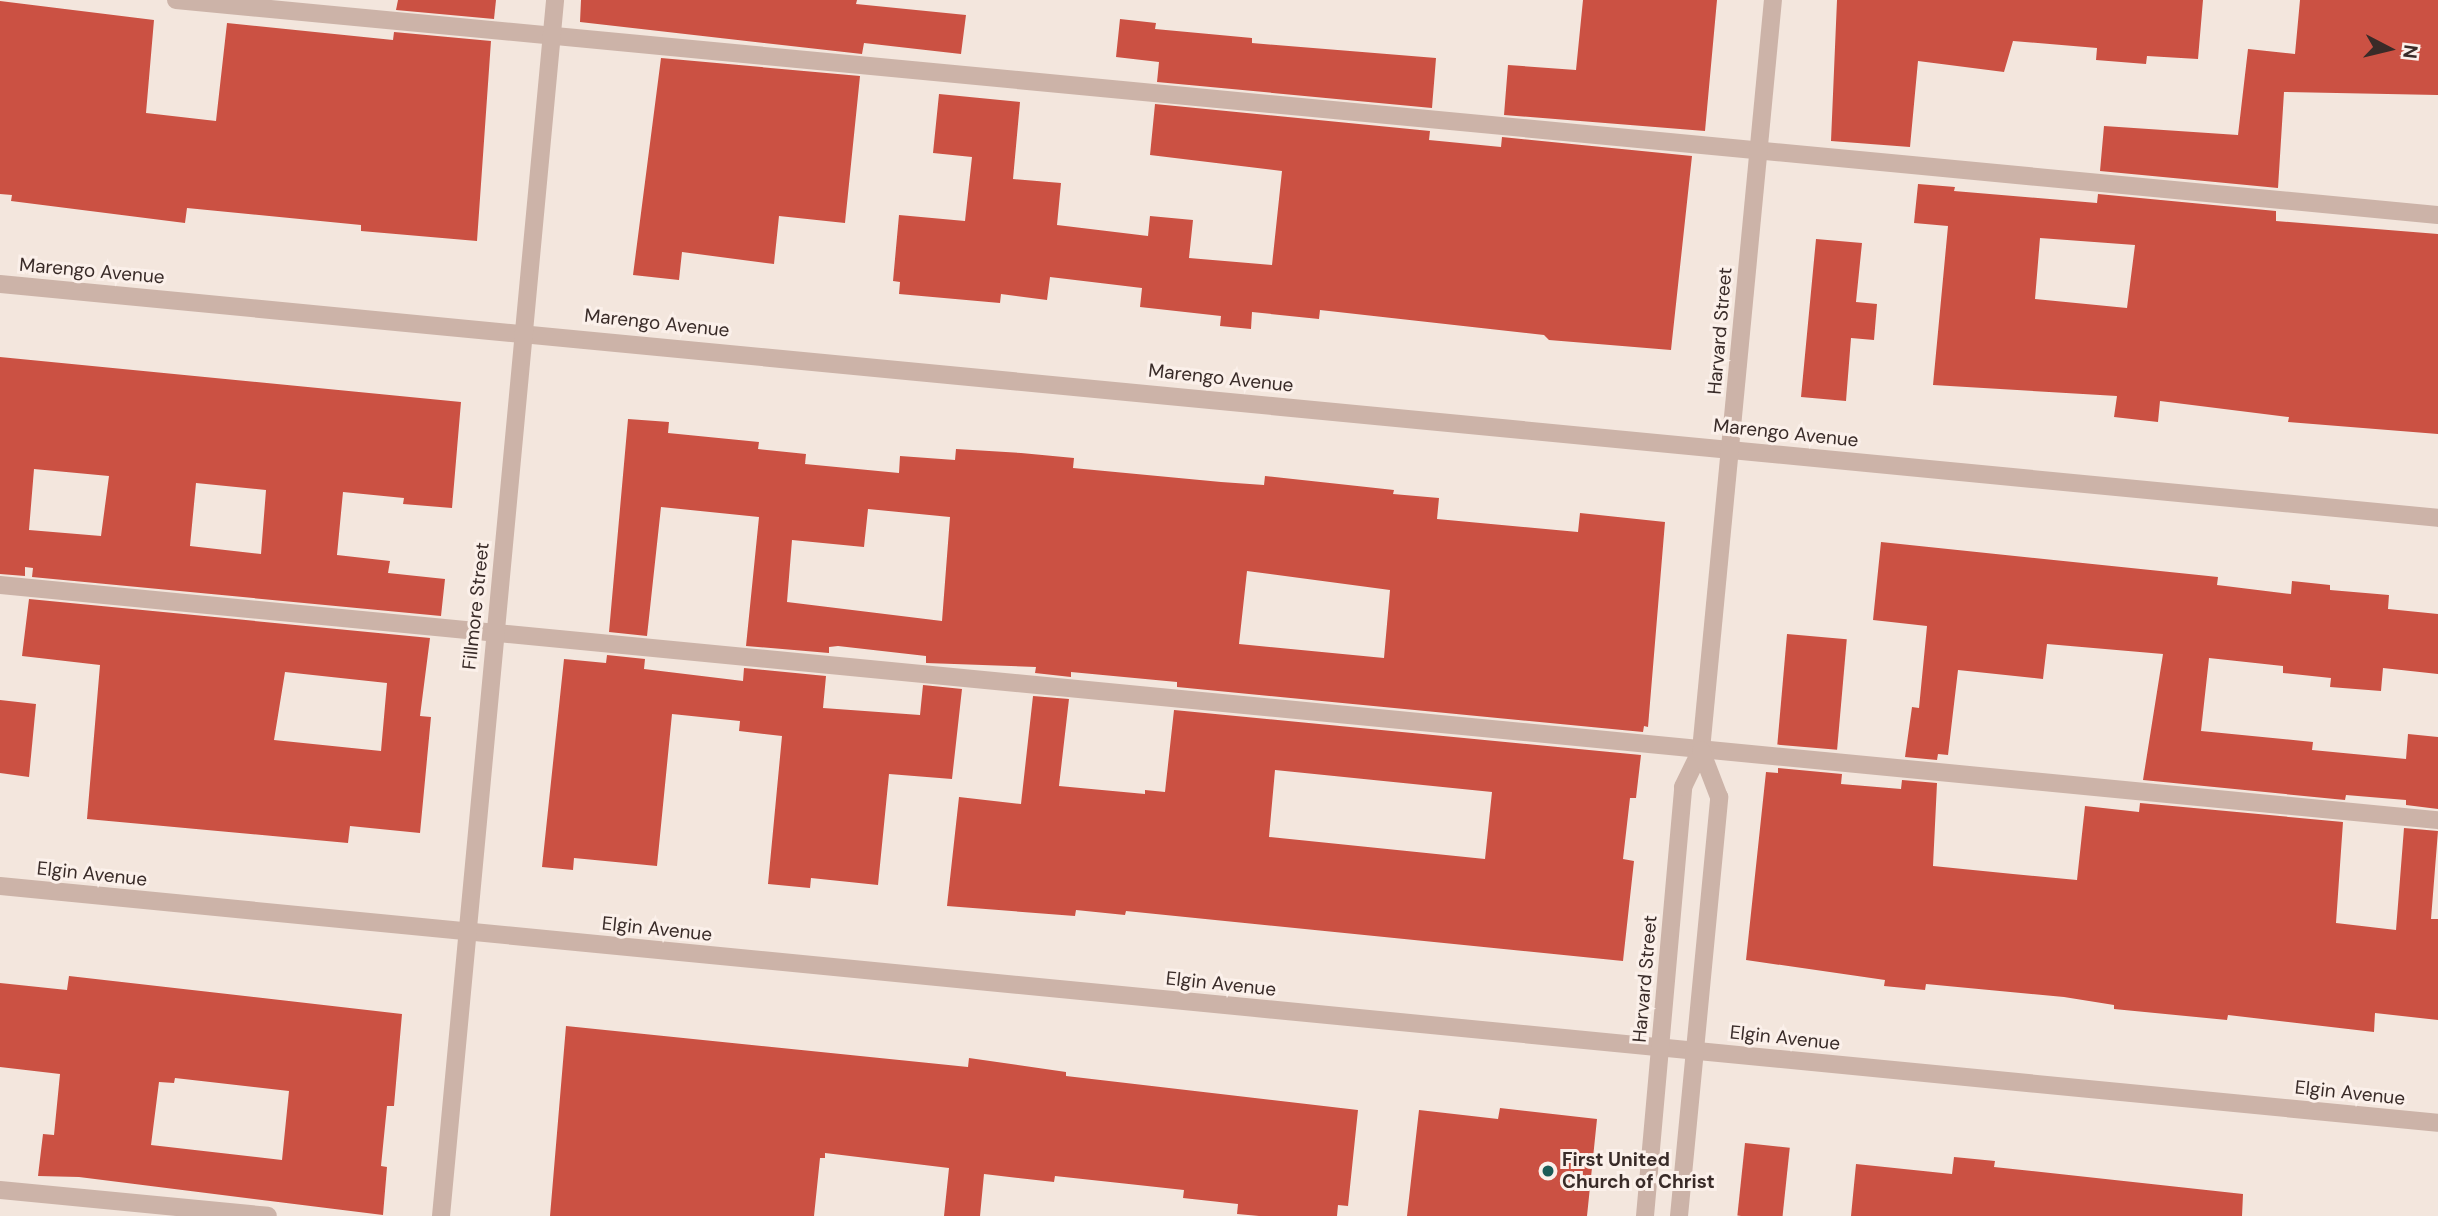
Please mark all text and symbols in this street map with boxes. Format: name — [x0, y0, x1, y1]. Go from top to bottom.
north arrow — [2354, 14, 2424, 84]
text: N — [2397, 43, 2424, 60]
street label: Marengo Avenue — [18, 253, 166, 289]
street label: Harvard Street — [1703, 266, 1737, 396]
street label: Marengo Avenue — [583, 304, 731, 342]
street label: Marengo Avenue — [1147, 359, 1295, 397]
street label: Marengo Avenue — [1712, 414, 1860, 452]
street label: Fillmore Street — [458, 541, 494, 671]
street label: Elgin Avenue — [36, 857, 148, 891]
street label: Elgin Avenue — [601, 912, 713, 946]
street label: Harvard Street — [1628, 914, 1662, 1044]
street label: Elgin Avenue — [1165, 967, 1277, 1001]
street label: Elgin Avenue — [1729, 1021, 1841, 1055]
street label: Elgin Avenue — [2294, 1076, 2406, 1110]
place label: First United Church of Christ — [1562, 1149, 1715, 1193]
marker: First United Church of Christ — [1540, 1163, 1556, 1179]

